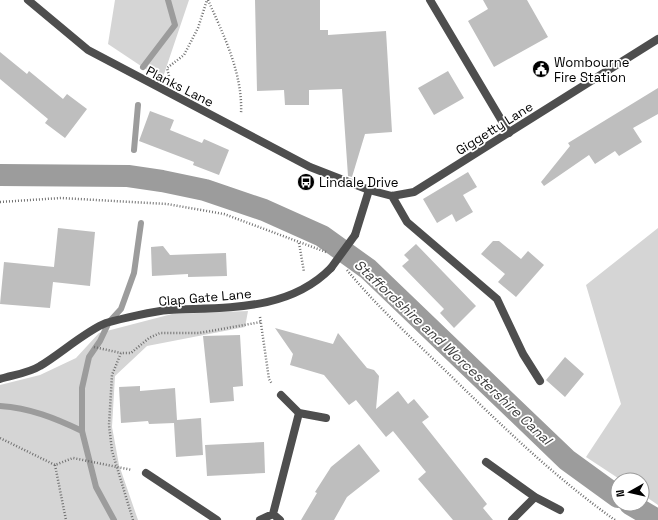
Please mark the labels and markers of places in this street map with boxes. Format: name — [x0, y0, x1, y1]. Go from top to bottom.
place label: Wombourne Fire Station — [554, 54, 629, 86]
public building icon: Wombourne Fire Station — [531, 59, 551, 79]
bus stop icon: Lindale Drive — [296, 172, 316, 192]
place label: Lindale Drive — [319, 174, 398, 191]

